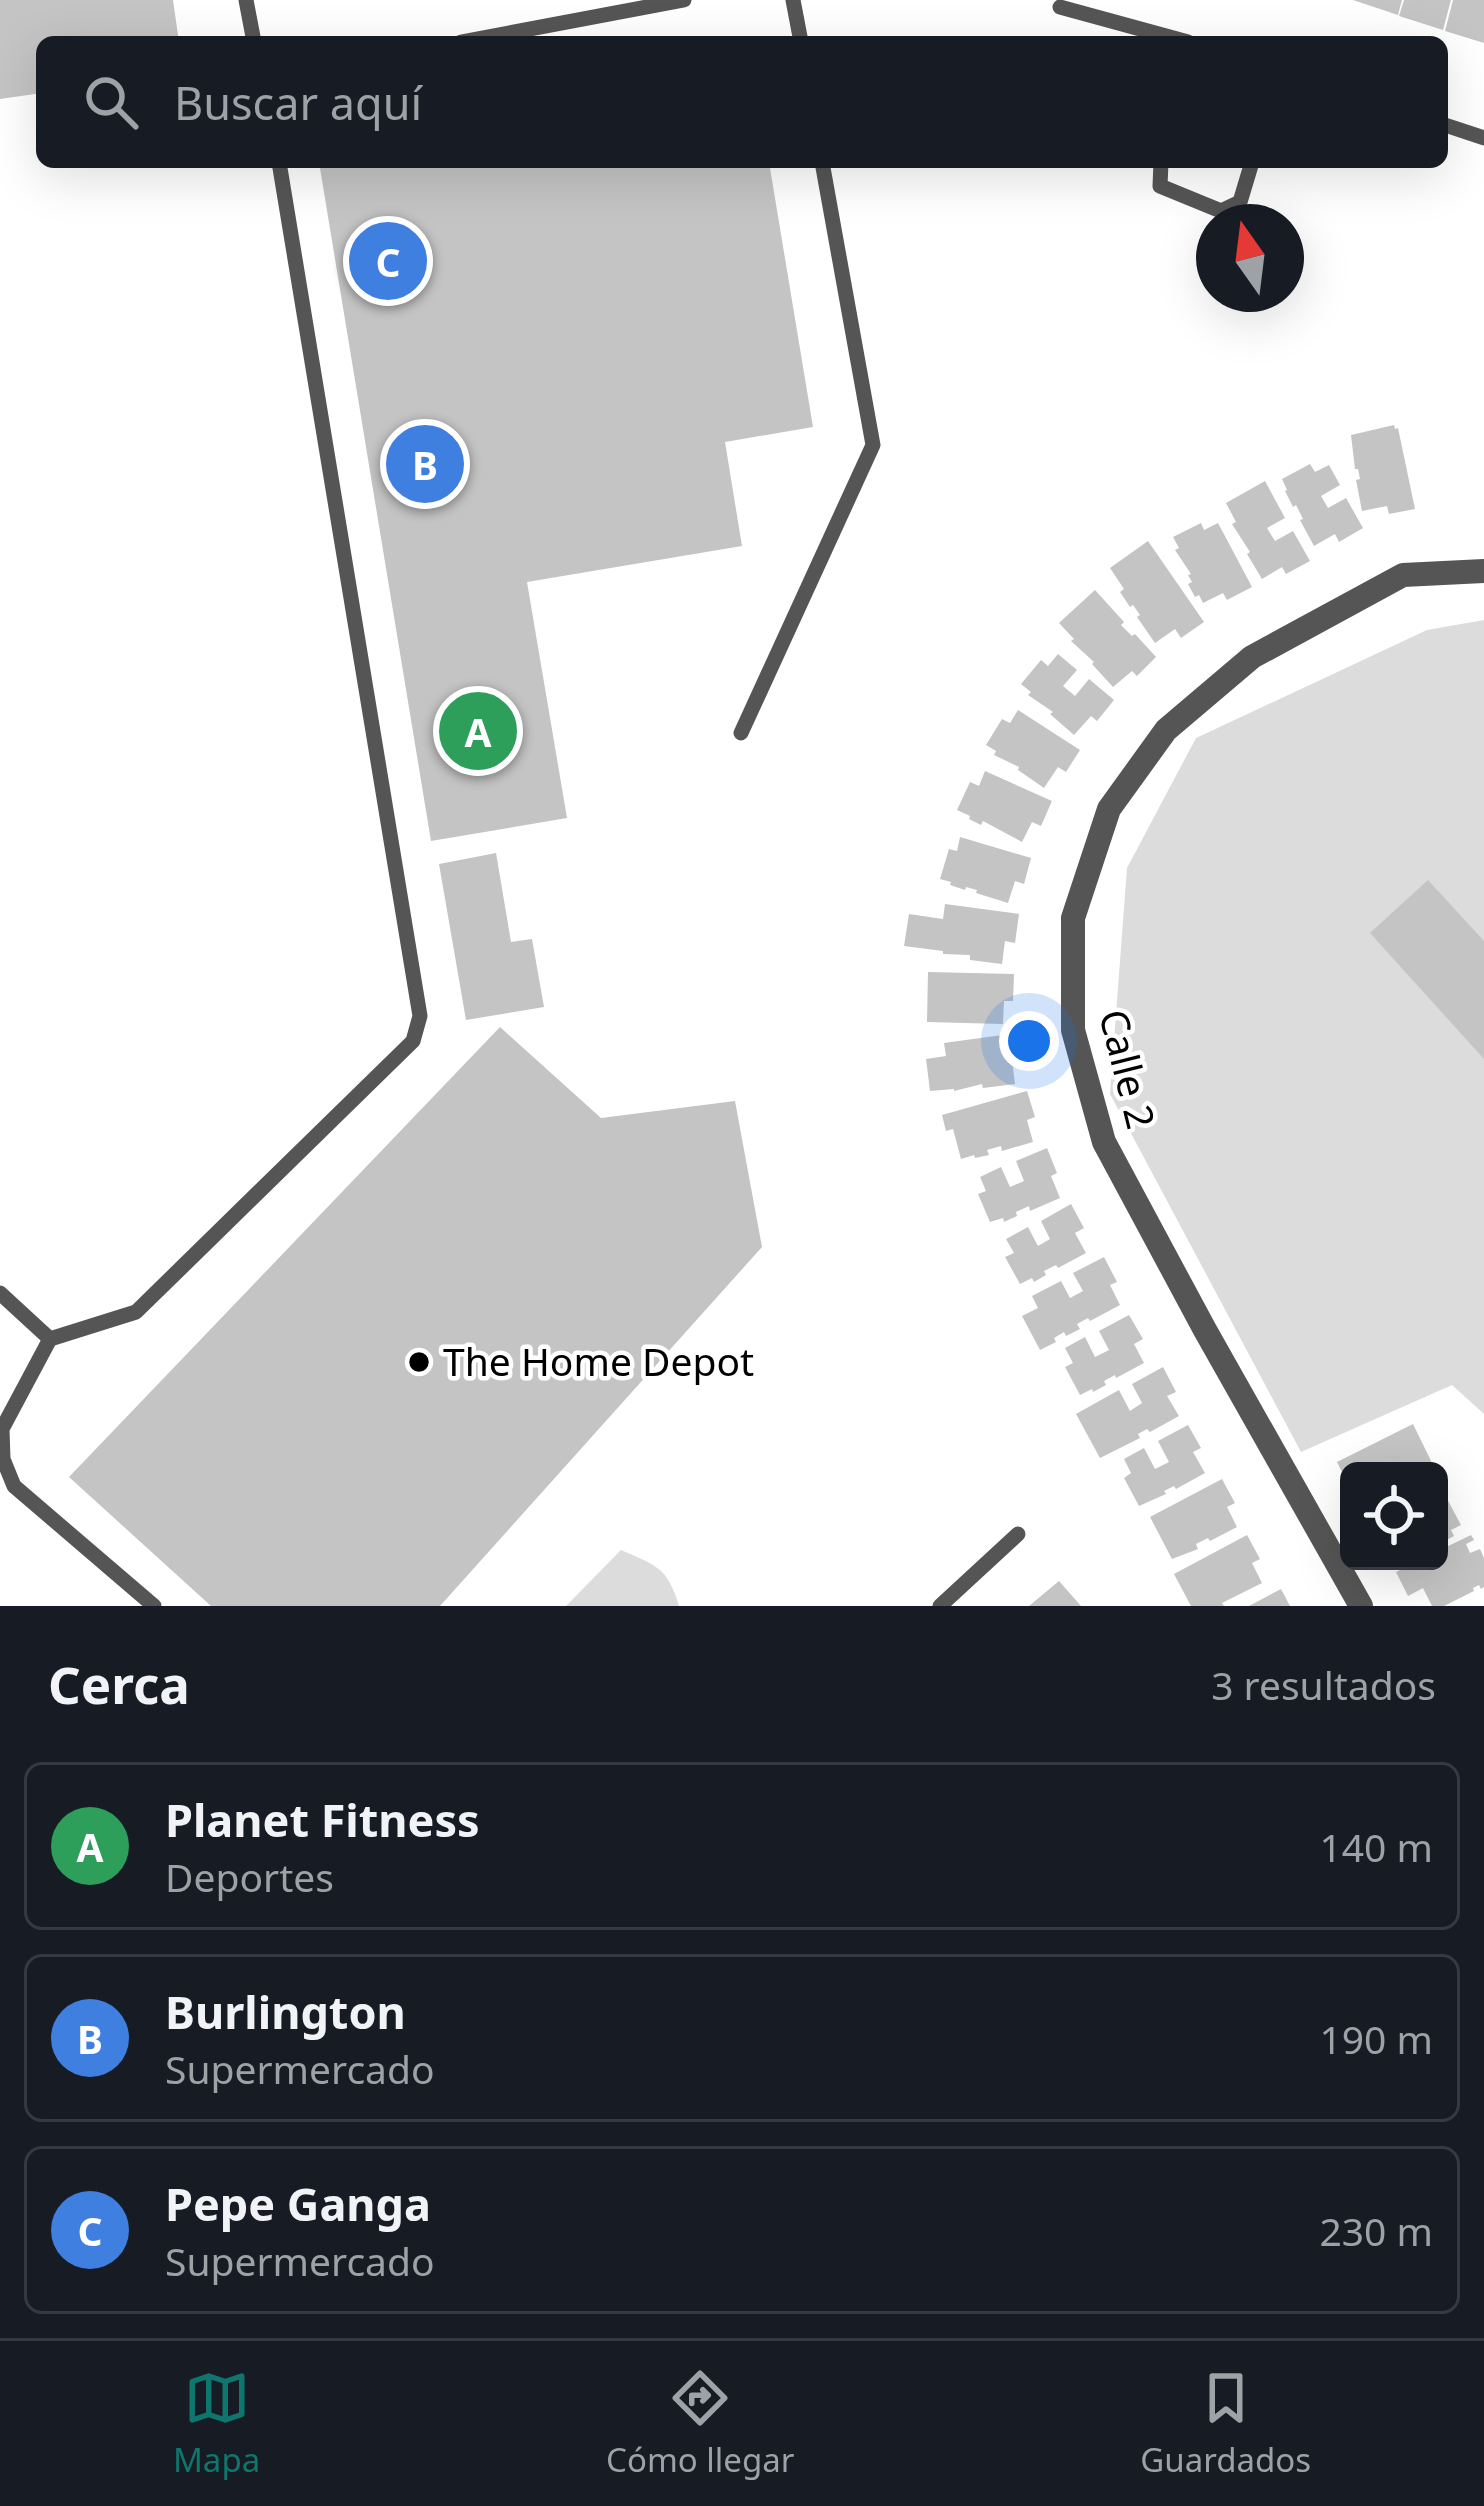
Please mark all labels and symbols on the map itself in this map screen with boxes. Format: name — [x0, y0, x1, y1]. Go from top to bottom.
north arrow — [1196, 204, 1304, 312]
pin: C — [349, 216, 427, 306]
pin: B — [386, 419, 464, 509]
pin: A — [439, 686, 517, 776]
street label: Calle 2 — [1088, 1003, 1169, 1134]
your location — [999, 1011, 1059, 1071]
place label: The Home Depot — [443, 1334, 754, 1387]
marker: The Home Depot — [406, 1349, 432, 1375]

